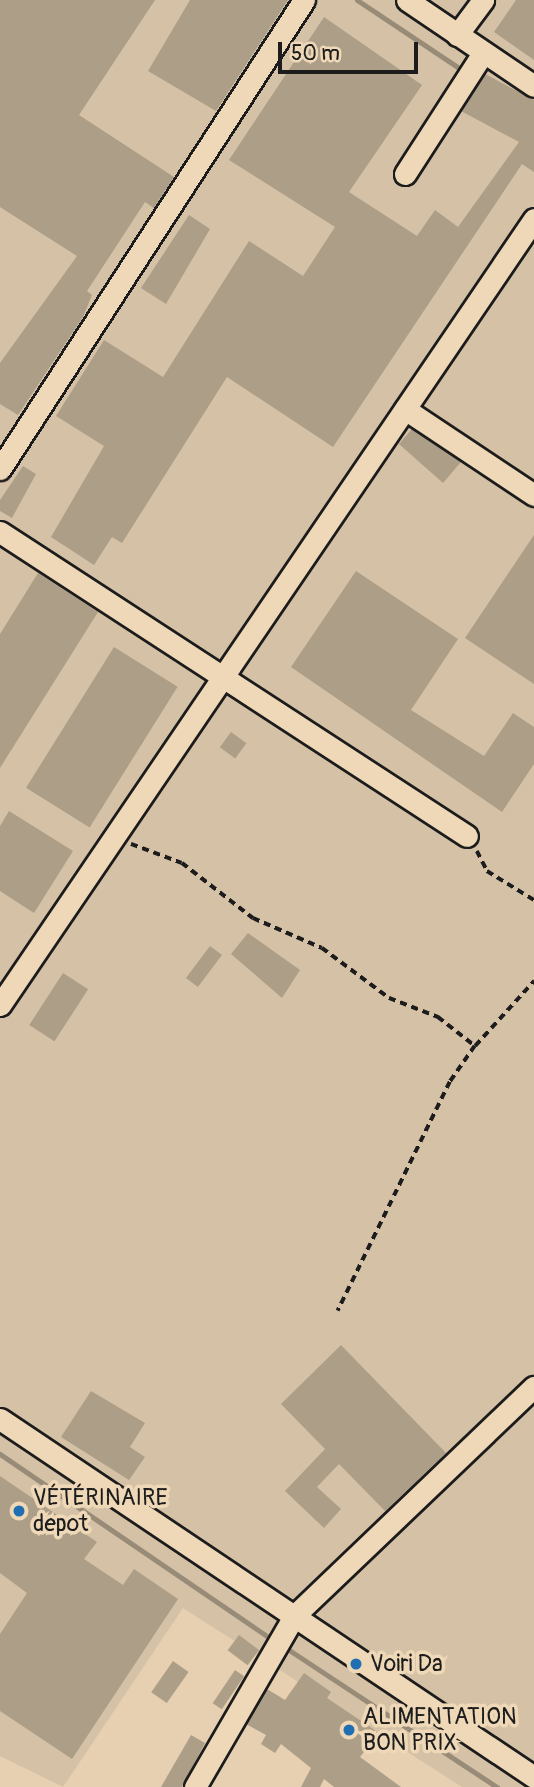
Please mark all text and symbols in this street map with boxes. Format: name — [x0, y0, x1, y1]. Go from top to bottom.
scale bar — [282, 28, 422, 72]
text: 50 m — [291, 40, 340, 67]
place label: VÉTÉRINAIRE depot — [33, 1484, 167, 1538]
marker: VÉTÉRINAIRE depot — [11, 1503, 27, 1519]
place label: Voiri Da — [370, 1650, 443, 1678]
marker: Voiri Da — [348, 1656, 364, 1672]
place label: ALIMENTATION BON PRIX — [363, 1703, 516, 1757]
marker: ALIMENTATION BON PRIX — [341, 1722, 357, 1738]

